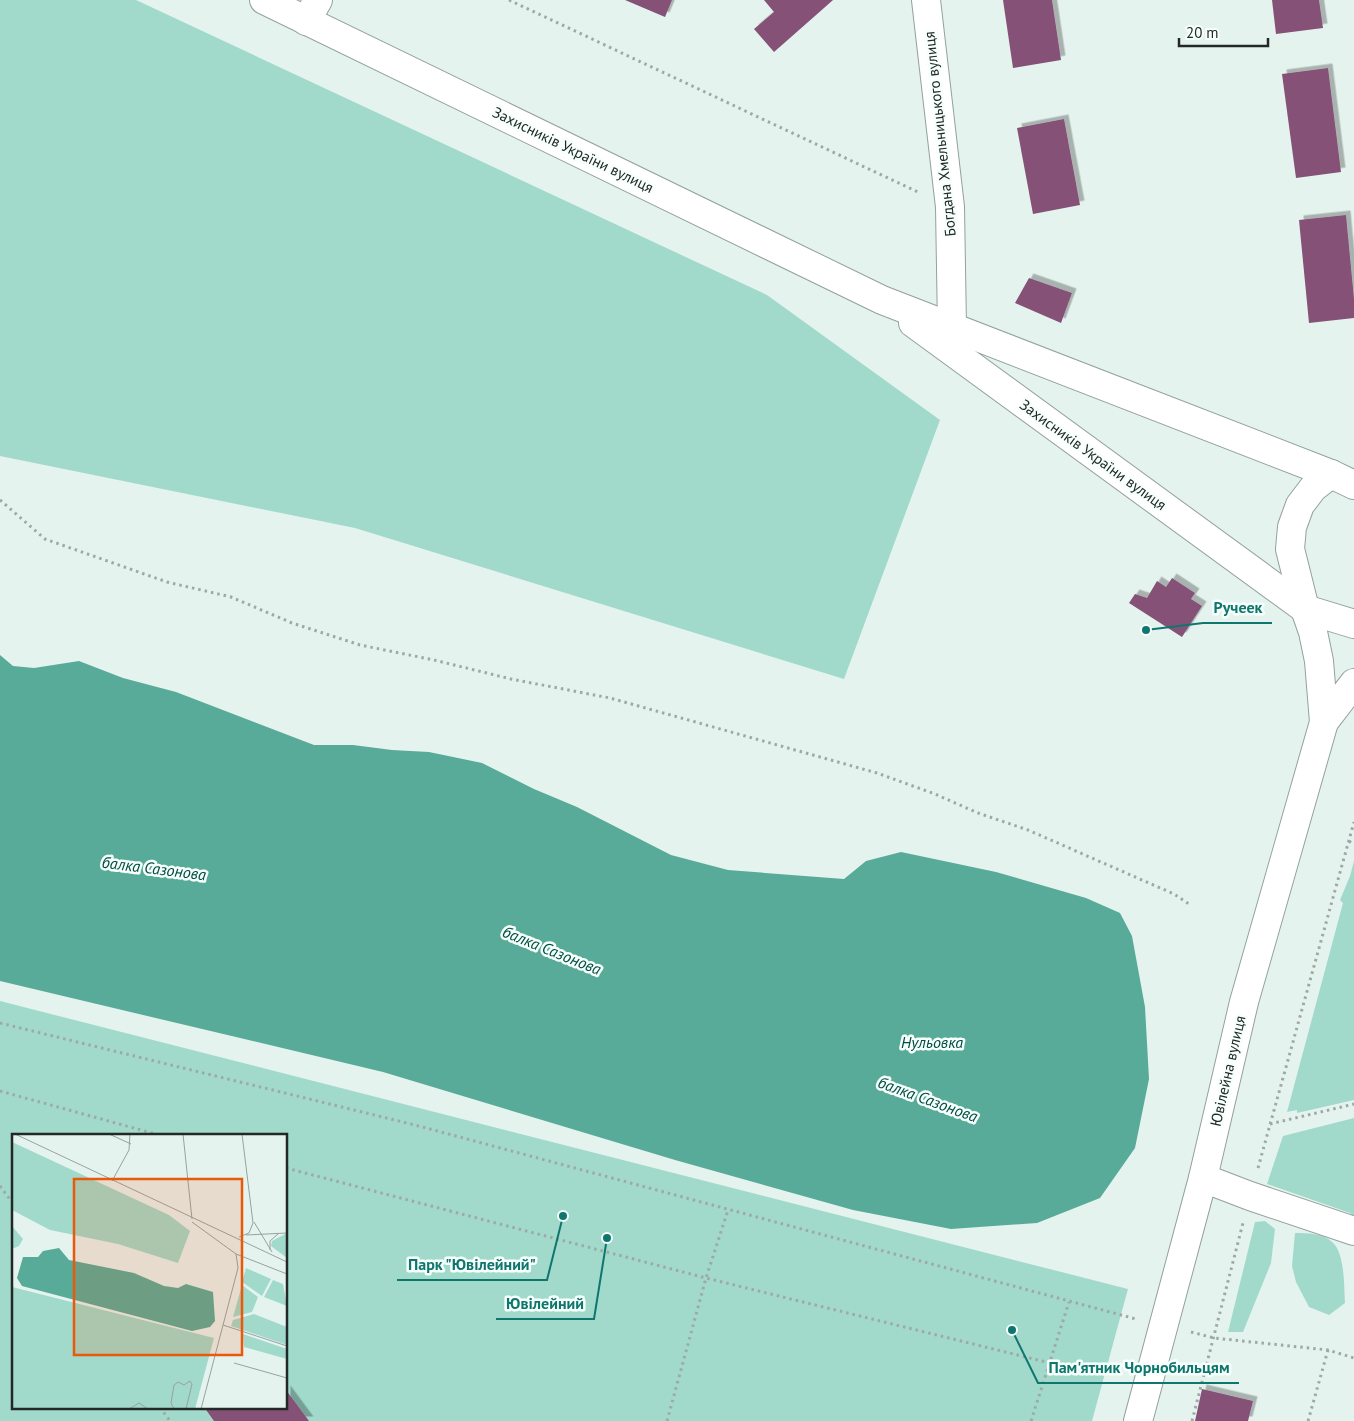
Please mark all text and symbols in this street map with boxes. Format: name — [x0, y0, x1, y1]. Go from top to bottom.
scale bar — [1179, 15, 1268, 47]
text: 20 m — [1186, 23, 1219, 42]
street label: Богдана Хмельницького вулиця — [919, 31, 960, 238]
street label: Захисників України вулиця — [490, 102, 657, 197]
street label: Захисників України вулиця — [1016, 395, 1170, 514]
callout: Ручеек — [1203, 592, 1272, 623]
text: Ручеек — [1214, 597, 1263, 617]
water label: балка Сазонова — [101, 852, 207, 884]
water label: балка Сазонова — [500, 921, 604, 979]
street label: Ювілейна вулиця — [1206, 1014, 1249, 1128]
water label: Нульовка — [901, 1032, 963, 1052]
water label: балка Сазонова — [875, 1072, 981, 1126]
inset map — [12, 1134, 288, 1408]
callout: Парк "Ювілейний" — [397, 1249, 547, 1280]
text: Парк "Ювілейний" — [408, 1254, 536, 1274]
callout: Ювілейний — [496, 1288, 594, 1319]
text: Ювілейний — [506, 1293, 584, 1313]
callout: Пам'ятник Чорнобильцям — [1038, 1352, 1239, 1383]
text: Пам'ятник Чорнобильцям — [1048, 1357, 1230, 1377]

